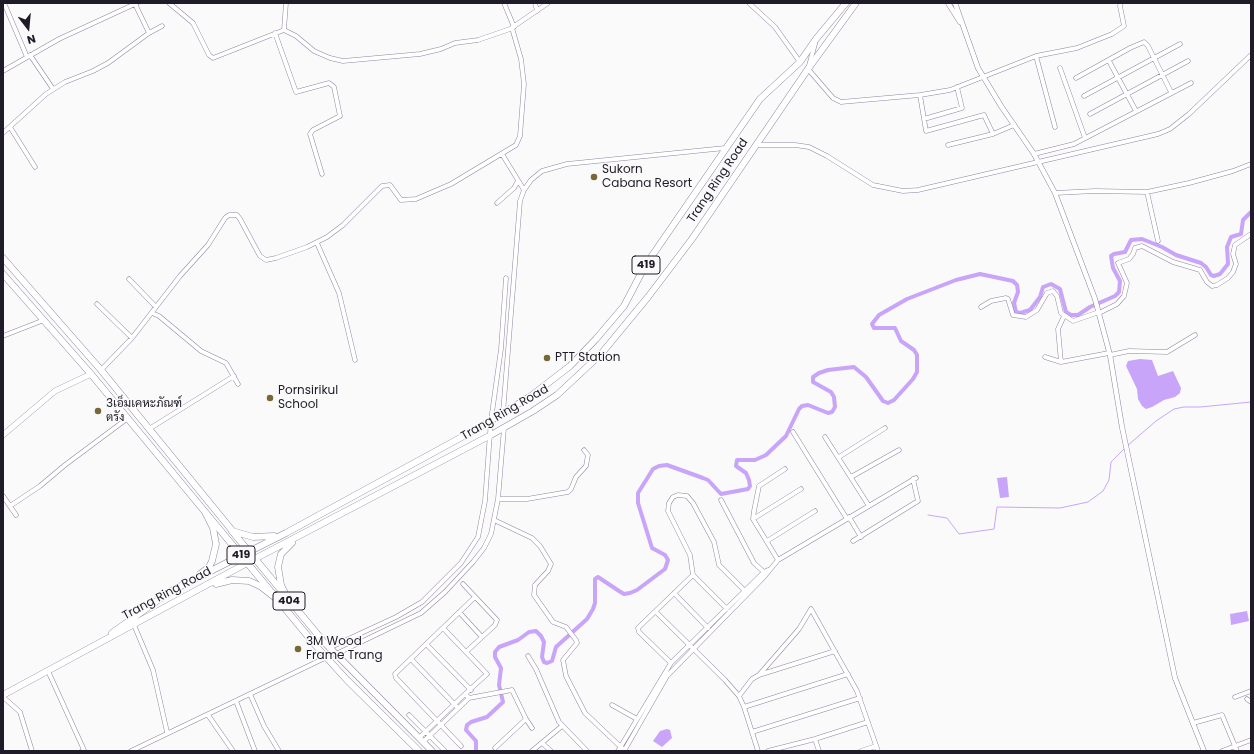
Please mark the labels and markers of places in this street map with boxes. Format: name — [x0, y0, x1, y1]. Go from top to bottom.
place label: Sukorn Cabana Resort — [602, 163, 692, 191]
marker: Sukorn Cabana Resort — [589, 172, 599, 182]
place label: PTT Station — [555, 351, 620, 365]
marker: PTT Station — [542, 353, 552, 363]
place label: Pornsirikul School — [278, 384, 338, 412]
marker: Pornsirikul School — [265, 393, 275, 403]
place label: 3เอ็มเคหะภัณฑ์ ตรัง — [106, 397, 182, 425]
marker: 3เอ็มเคหะภัณฑ์ ตรัง — [93, 406, 103, 416]
place label: 3M Wood Frame Trang — [306, 635, 383, 663]
marker: 3M Wood Frame Trang — [293, 644, 303, 654]

